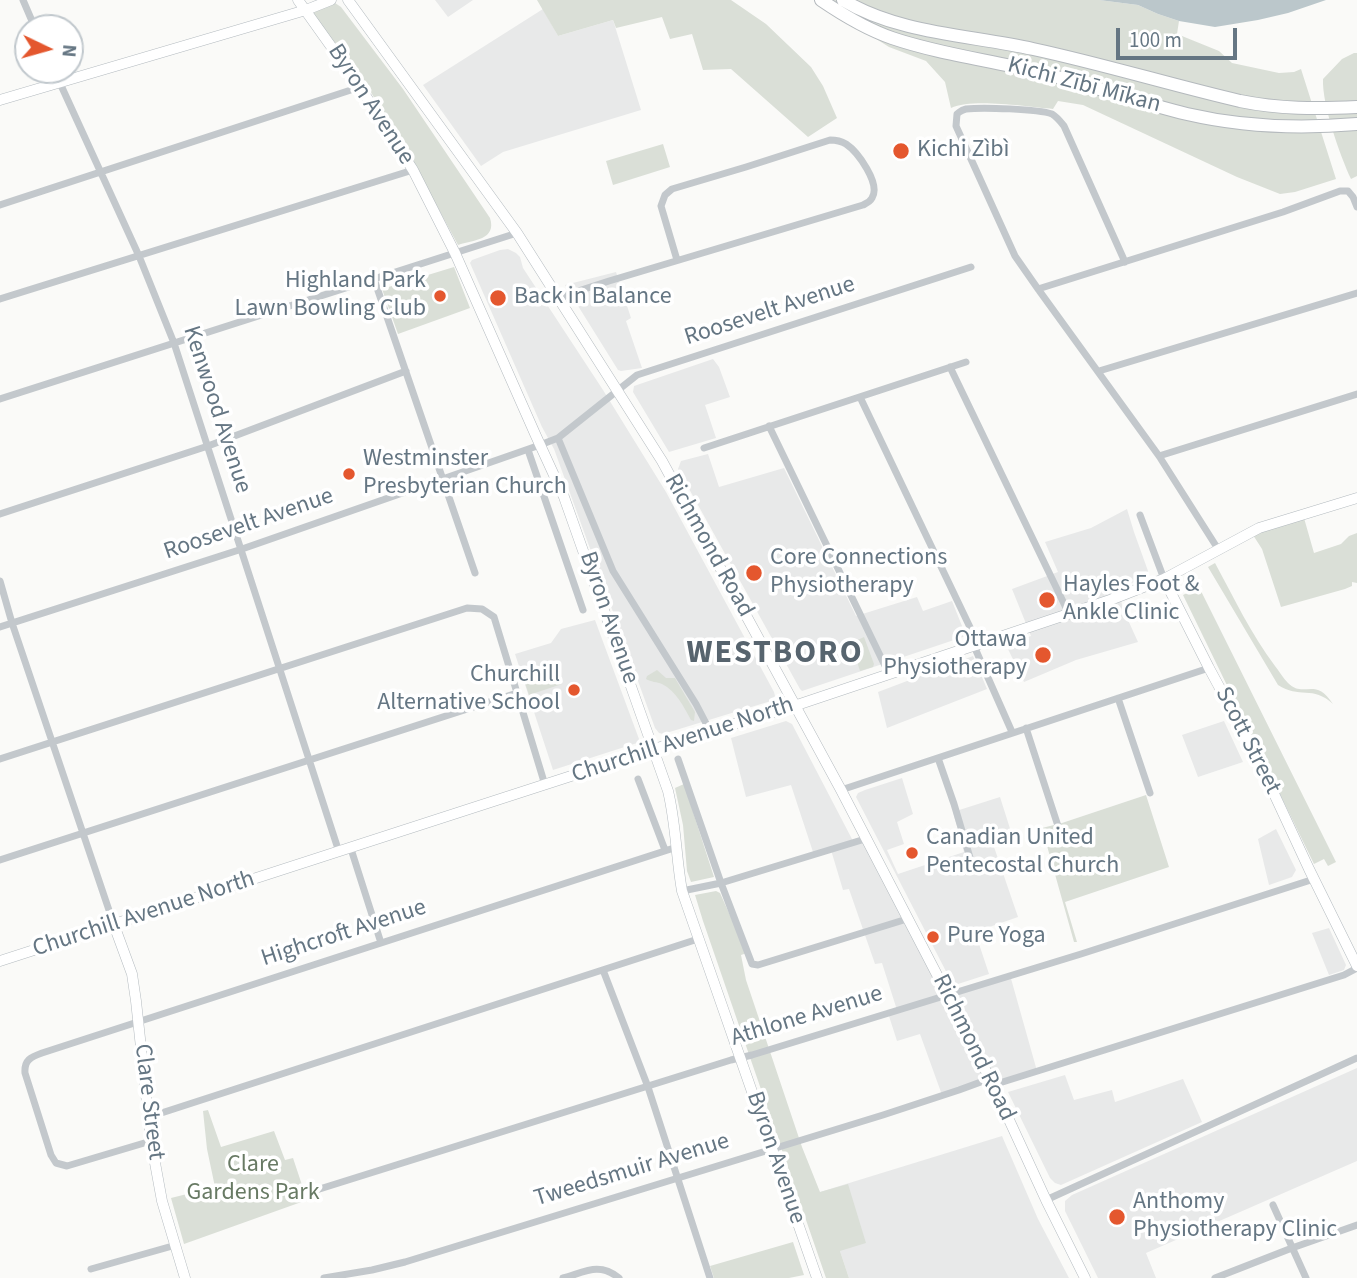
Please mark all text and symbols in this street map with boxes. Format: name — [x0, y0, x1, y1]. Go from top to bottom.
north arrow — [14, 14, 84, 84]
scale bar — [1119, 14, 1240, 58]
text: 100 m — [1129, 25, 1182, 55]
street label: Byron Avenue — [320, 39, 420, 171]
text: N — [54, 43, 82, 58]
street label: Kichi Zībī Mīkan — [1004, 52, 1164, 120]
place label: Kichi Zìbì — [917, 137, 1010, 165]
marker: Kichi Zìbì — [891, 141, 911, 161]
place label: Highland Park Lawn Bowling Club — [235, 268, 426, 324]
street label: Roosevelt Avenue — [681, 271, 859, 353]
place label: Back in Balance — [514, 284, 672, 312]
marker: Highland Park Lawn Bowling Club — [432, 288, 448, 304]
marker: Back in Balance — [488, 288, 508, 308]
street label: Kenwood Avenue — [175, 323, 257, 497]
place label: Westminster Presbyterian Church — [363, 446, 567, 502]
marker: Westminster Presbyterian Church — [341, 466, 357, 482]
street label: Richmond Road — [657, 469, 759, 623]
street label: Roosevelt Avenue — [160, 482, 338, 568]
place label: Core Connections Physiotherapy — [770, 545, 947, 601]
street label: Byron Avenue — [572, 548, 644, 688]
marker: Core Connections Physiotherapy — [744, 563, 764, 583]
place label: Hayles Foot & Ankle Clinic — [1063, 572, 1199, 628]
marker: Hayles Foot & Ankle Clinic — [1037, 590, 1057, 610]
place label: Ottawa Physiotherapy — [883, 627, 1027, 683]
district label: WESTBORO — [687, 636, 863, 674]
marker: Ottawa Physiotherapy — [1033, 645, 1053, 665]
place label: Churchill Alternative School — [377, 662, 560, 718]
marker: Churchill Alternative School — [566, 682, 582, 698]
street label: Scott Street — [1208, 683, 1286, 799]
street label: Churchill Avenue North — [568, 692, 798, 790]
place label: Canadian United Pentecostal Church — [926, 825, 1119, 881]
marker: Canadian United Pentecostal Church — [904, 845, 920, 861]
street label: Churchill Avenue North — [29, 866, 259, 964]
street label: Highcroft Avenue — [258, 894, 430, 974]
place label: Pure Yoga — [947, 923, 1046, 951]
marker: Pure Yoga — [925, 929, 941, 945]
street label: Richmond Road — [925, 970, 1021, 1126]
street label: Athlone Avenue — [728, 980, 886, 1054]
street label: Clare Street — [127, 1042, 169, 1162]
street label: Byron Avenue — [739, 1088, 811, 1228]
street label: Tweedsmuir Avenue — [531, 1128, 733, 1214]
park label: Clare Gardens Park — [186, 1152, 320, 1208]
place label: Anthomy Physiotherapy Clinic — [1133, 1189, 1337, 1245]
marker: Anthomy Physiotherapy Clinic — [1107, 1207, 1127, 1227]

